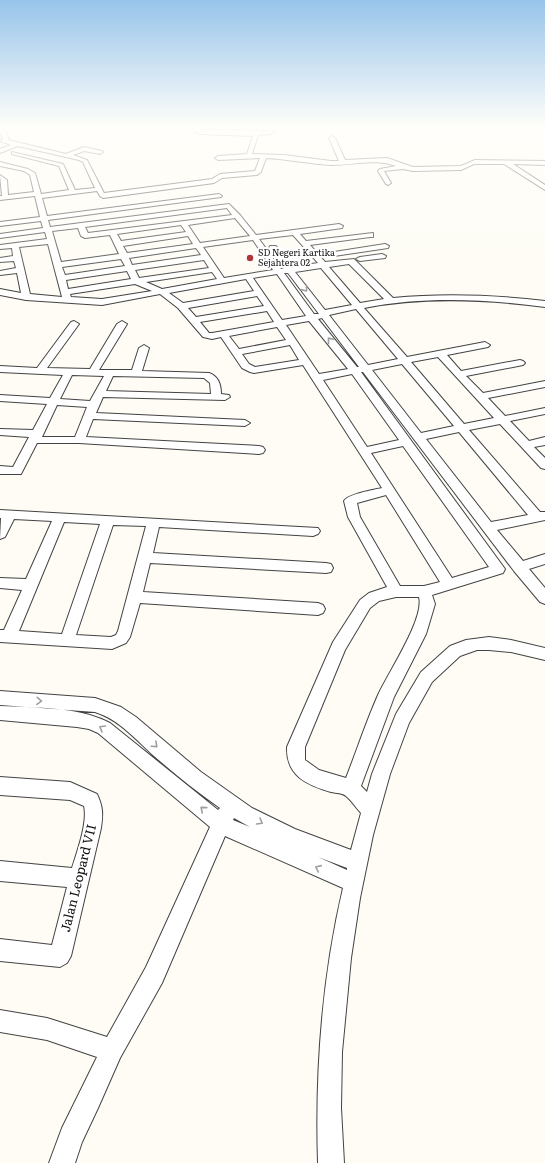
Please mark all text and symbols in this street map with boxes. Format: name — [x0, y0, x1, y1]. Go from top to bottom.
place label: SD Negeri Kartika Sejahtera 02 — [258, 245, 335, 269]
marker: SD Negeri Kartika Sejahtera 02 — [245, 253, 255, 263]
one-way arrow — [300, 284, 307, 291]
one-way arrow — [327, 337, 334, 344]
one-way arrow — [36, 696, 42, 705]
one-way arrow — [99, 725, 106, 732]
one-way arrow — [150, 741, 158, 748]
one-way arrow — [200, 807, 208, 814]
one-way arrow — [256, 818, 263, 825]
street label: Jalan Leopard VII — [55, 822, 100, 934]
one-way arrow — [315, 865, 323, 873]

